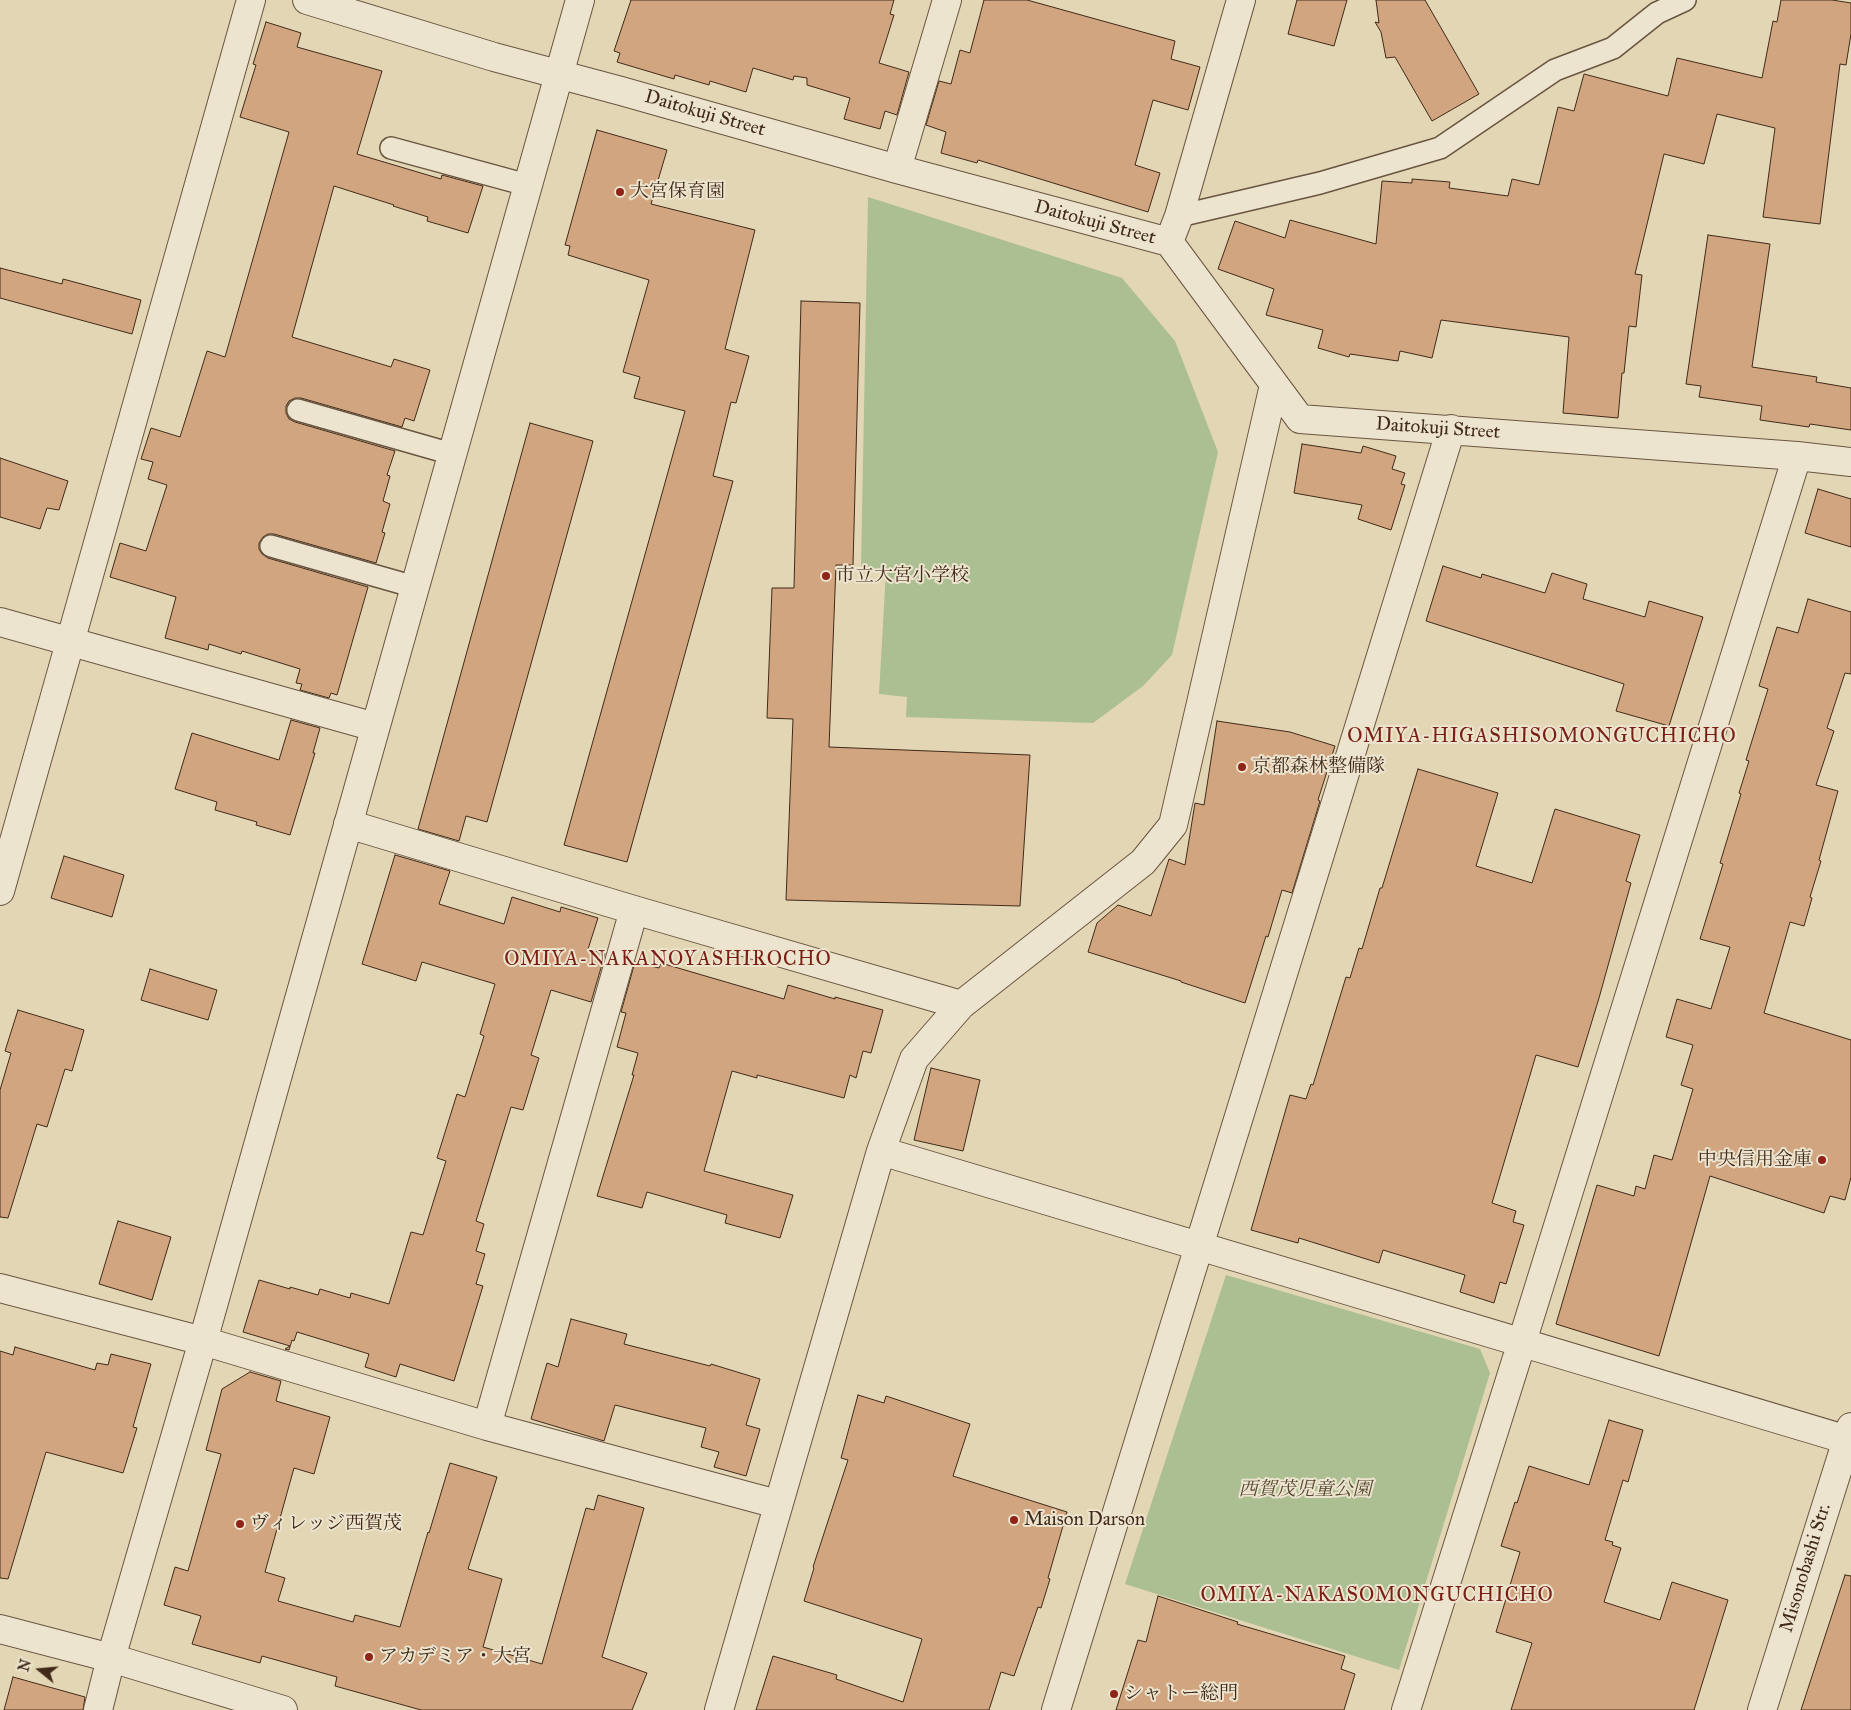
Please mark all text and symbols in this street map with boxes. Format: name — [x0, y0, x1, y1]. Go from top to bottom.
street label: Daitokuji Street — [642, 86, 768, 142]
place label: 大宮保育園 — [630, 181, 725, 203]
marker: 大宮保育園 — [614, 186, 626, 198]
street label: Daitokuji Street — [1032, 196, 1158, 250]
street label: Daitokuji Street — [1375, 413, 1501, 445]
place label: 市立大宮小学校 — [836, 565, 969, 587]
marker: 市立大宮小学校 — [820, 570, 832, 582]
district label: OMIYA-HIGASHISOMONGUCHICHO — [1344, 725, 1740, 749]
place label: 京都森林整備隊 — [1252, 756, 1385, 778]
marker: 京都森林整備隊 — [1236, 761, 1248, 773]
district label: OMIYA-NAKANOYASHIROCHO — [501, 948, 835, 972]
place label: 中央信用金庫 — [1698, 1149, 1812, 1171]
marker: 中央信用金庫 — [1816, 1154, 1828, 1166]
park label: 西賀茂児童公園 — [1239, 1479, 1371, 1501]
street label: Misonobashi Str. — [1776, 1501, 1836, 1635]
place label: Maison Darson — [1024, 1509, 1145, 1531]
place label: ヴィレッジ西賀茂 — [250, 1513, 402, 1535]
marker: Maison Darson — [1008, 1514, 1020, 1526]
marker: ヴィレッジ西賀茂 — [234, 1518, 246, 1530]
district label: OMIYA-NAKASOMONGUCHICHO — [1198, 1584, 1556, 1608]
north arrow — [15, 1645, 65, 1695]
place label: アカデミア・大宮 — [379, 1646, 531, 1668]
marker: アカデミア・大宮 — [363, 1651, 375, 1663]
text: N — [15, 1657, 35, 1674]
place label: シャトー総門 — [1124, 1683, 1238, 1705]
marker: シャトー総門 — [1108, 1688, 1120, 1700]

